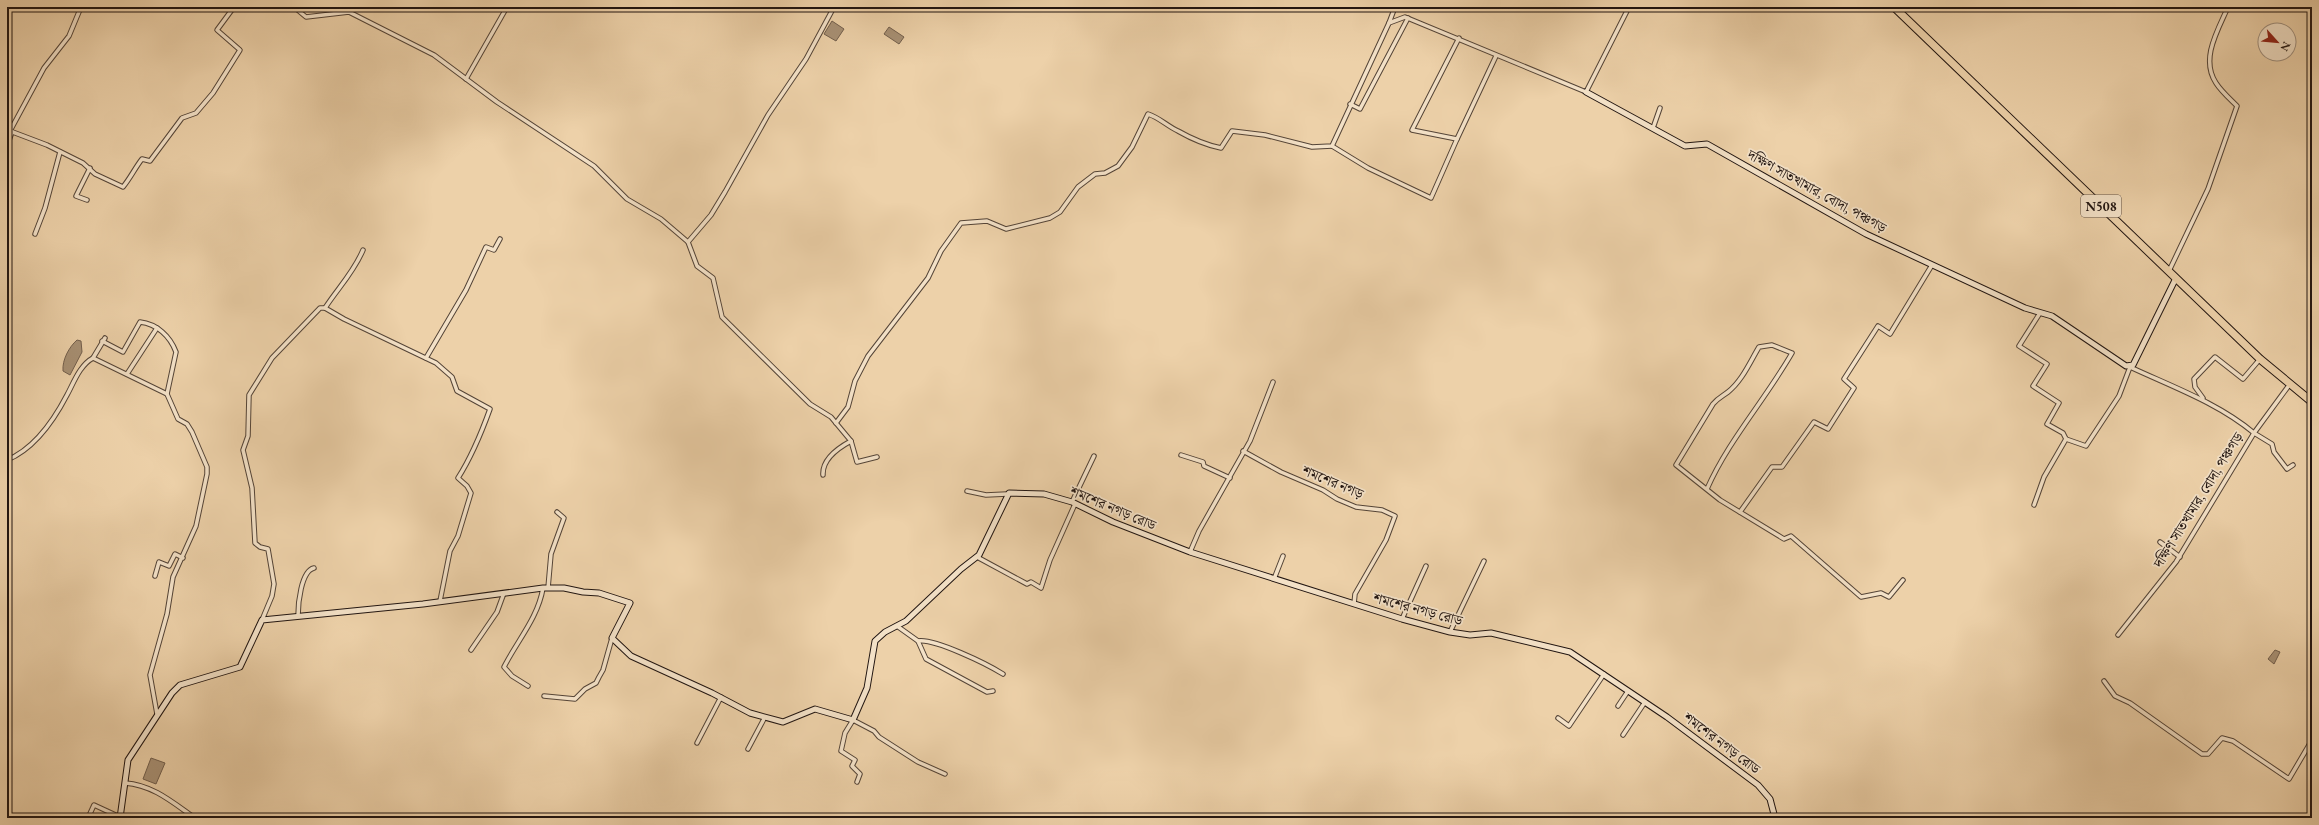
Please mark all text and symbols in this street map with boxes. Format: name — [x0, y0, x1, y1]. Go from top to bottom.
north arrow — [2257, 22, 2297, 62]
text: N — [2278, 39, 2294, 54]
street label: দক্ষিণ সাতখামার, বোদা, পঞ্চগড় — [1744, 145, 1891, 237]
road number: N508 — [2081, 195, 2121, 217]
street label: দক্ষিণ সাতখামার, বোদা, পঞ্চগড় — [2148, 428, 2248, 572]
street label: শমশের নগড় — [1299, 461, 1367, 503]
street label: শমশের নগড় রোড — [1066, 481, 1160, 535]
street label: শমশের নগড় রোড — [1371, 588, 1466, 630]
street label: শমশের নগড় রোড — [1679, 708, 1765, 778]

